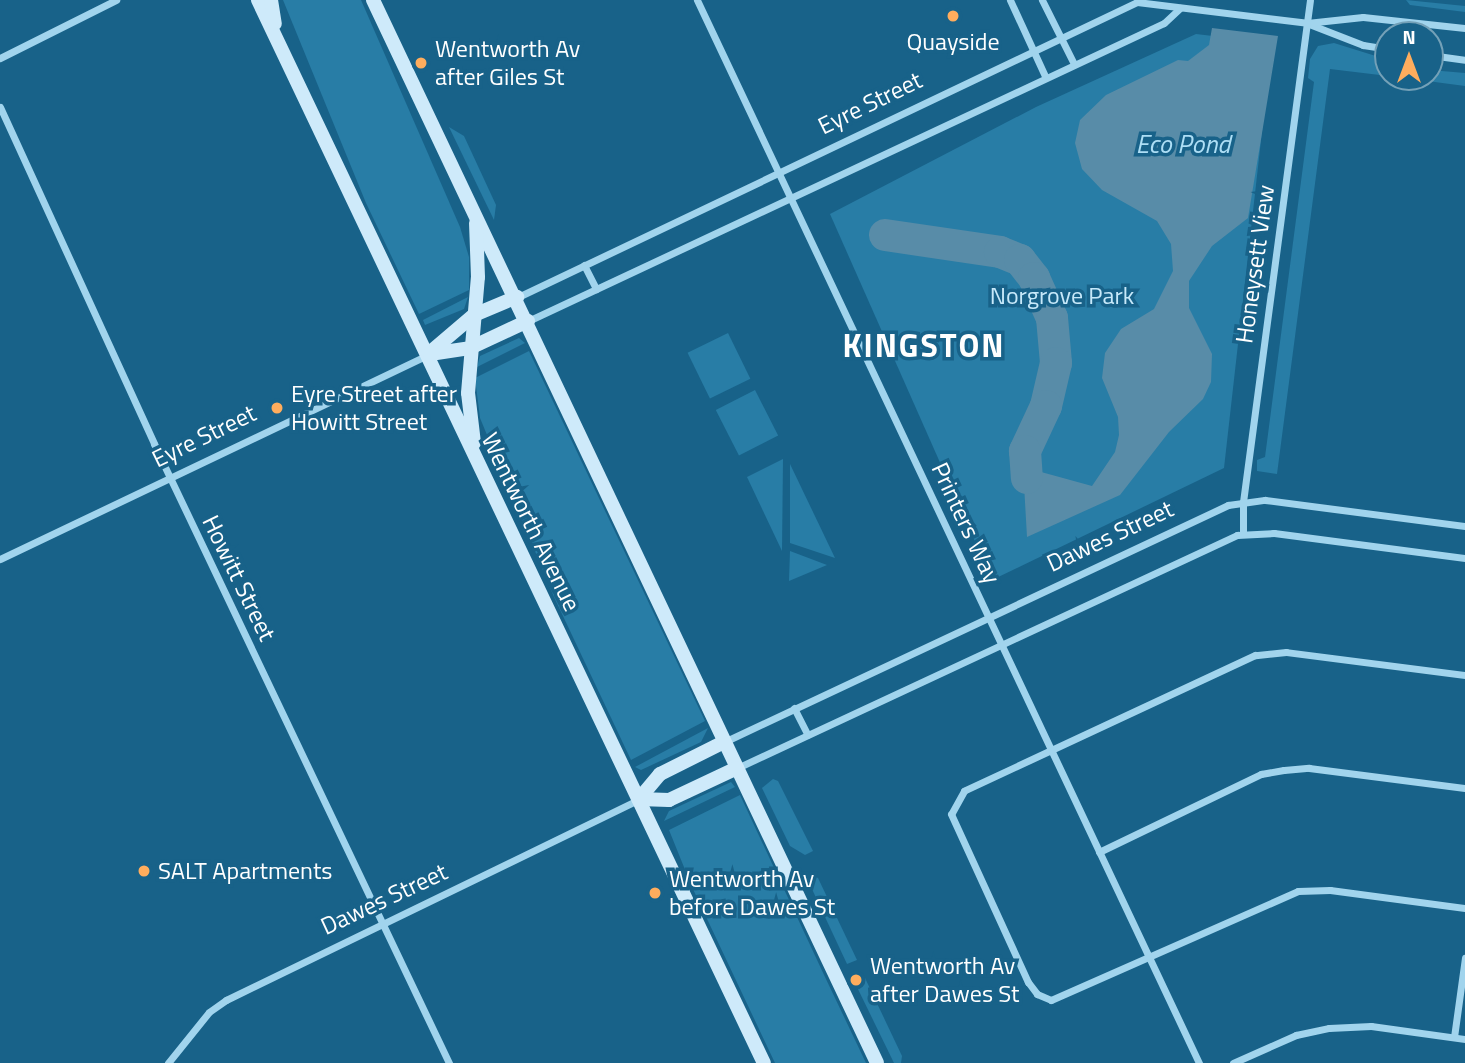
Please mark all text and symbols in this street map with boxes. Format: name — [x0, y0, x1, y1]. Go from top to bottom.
marker: Quayside — [945, 8, 961, 24]
north arrow — [1374, 21, 1444, 91]
text: N — [1402, 22, 1416, 51]
place label: Quayside — [906, 28, 1000, 56]
place label: Wentworth Av after Giles St — [435, 35, 580, 91]
marker: Wentworth Av after Giles St — [413, 55, 429, 71]
street label: Eyre Street — [813, 66, 927, 140]
water label: Eco Pond — [1136, 128, 1230, 160]
street label: Honeysett View — [1230, 183, 1280, 345]
park label: Norgrove Park — [990, 282, 1134, 310]
district label: KINGSTON — [844, 326, 1004, 364]
place label: Eyre Street after Howitt Street — [291, 380, 457, 436]
street label: Eyre Street — [147, 399, 261, 473]
marker: Eyre Street after Howitt Street — [269, 400, 285, 416]
street label: Wentworth Avenue — [475, 428, 587, 616]
street label: Printers Way — [925, 458, 1007, 588]
street label: Dawes Street — [1042, 494, 1178, 578]
street label: Howitt Street — [196, 510, 282, 646]
place label: SALT Apartments — [158, 857, 332, 885]
street label: Dawes Street — [316, 857, 452, 941]
marker: SALT Apartments — [136, 863, 152, 879]
place label: Wentworth Av before Dawes St — [669, 865, 835, 921]
marker: Wentworth Av before Dawes St — [647, 885, 663, 901]
place label: Wentworth Av after Dawes St — [870, 952, 1020, 1008]
marker: Wentworth Av after Dawes St — [848, 972, 864, 988]

